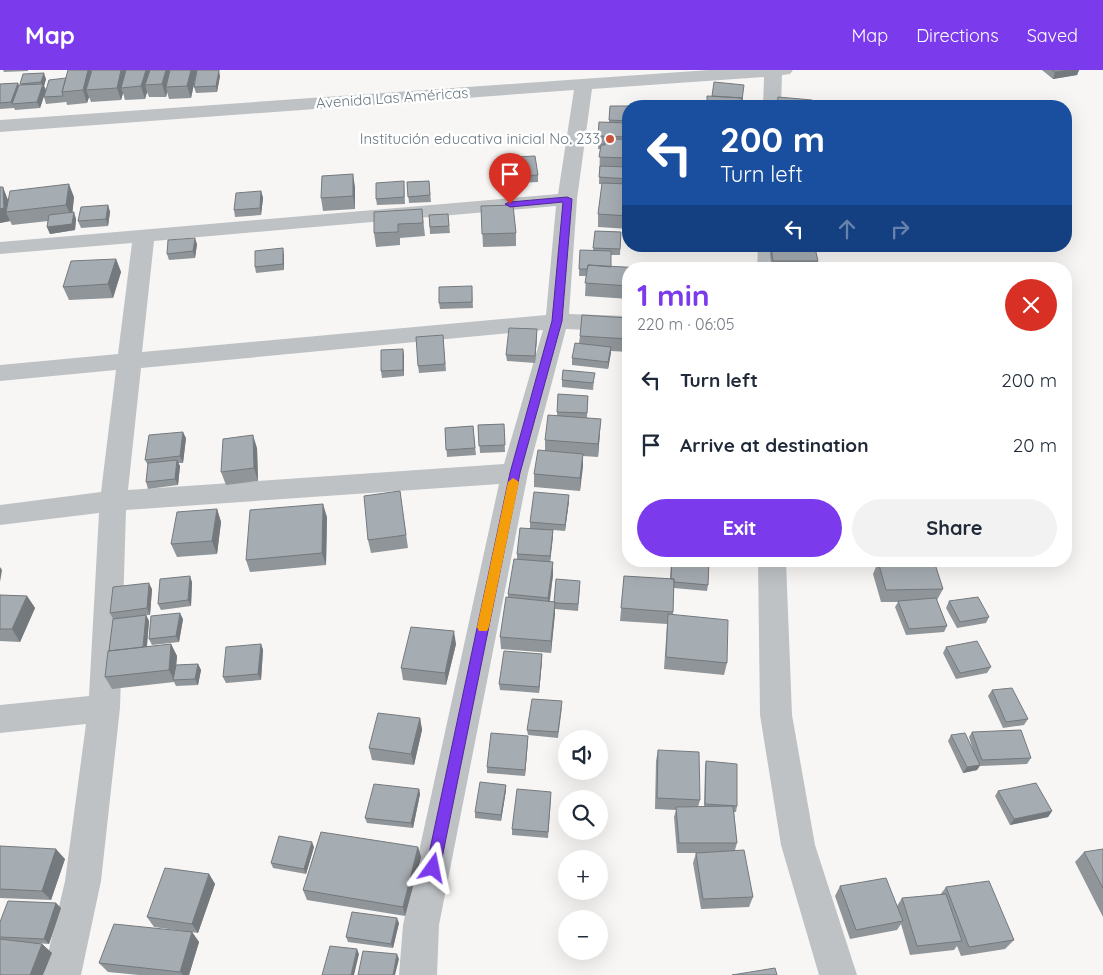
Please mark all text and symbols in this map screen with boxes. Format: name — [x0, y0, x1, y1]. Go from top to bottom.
text: Map — [25, 20, 75, 50]
text: Map — [851, 24, 888, 47]
text: Directions — [916, 24, 999, 47]
text: Saved — [1027, 24, 1078, 47]
street label: Avenida Las Américas — [315, 83, 469, 112]
text: 200 m — [720, 117, 825, 161]
icon: left — [637, 120, 702, 185]
place label: Institución educativa inicial No. 233 — [360, 129, 600, 148]
marker: Institución educativa inicial No. 233 — [604, 133, 616, 145]
pin — [489, 153, 531, 204]
icon: arrive — [496, 160, 524, 188]
text: Turn left — [720, 160, 803, 188]
icon: left — [780, 215, 808, 243]
icon: ahead — [833, 215, 861, 243]
icon: right — [886, 215, 914, 243]
text: 1 min — [637, 276, 710, 314]
button: close — [1005, 279, 1057, 331]
text: 220 m · 06:05 — [637, 314, 734, 334]
icon: left — [637, 366, 665, 394]
text: Turn left — [680, 368, 758, 392]
text: 200 m — [1001, 368, 1057, 392]
icon: arrive — [637, 431, 665, 459]
text: Arrive at destination — [680, 433, 869, 457]
text: 20 m — [1013, 433, 1057, 457]
button: Exit — [637, 499, 842, 557]
button: Share — [852, 499, 1057, 557]
map controls — [558, 730, 608, 960]
button: sound — [558, 730, 608, 780]
button: search — [558, 790, 608, 840]
position arrow — [406, 841, 458, 893]
button: + — [558, 850, 608, 900]
button: − — [558, 910, 608, 960]

